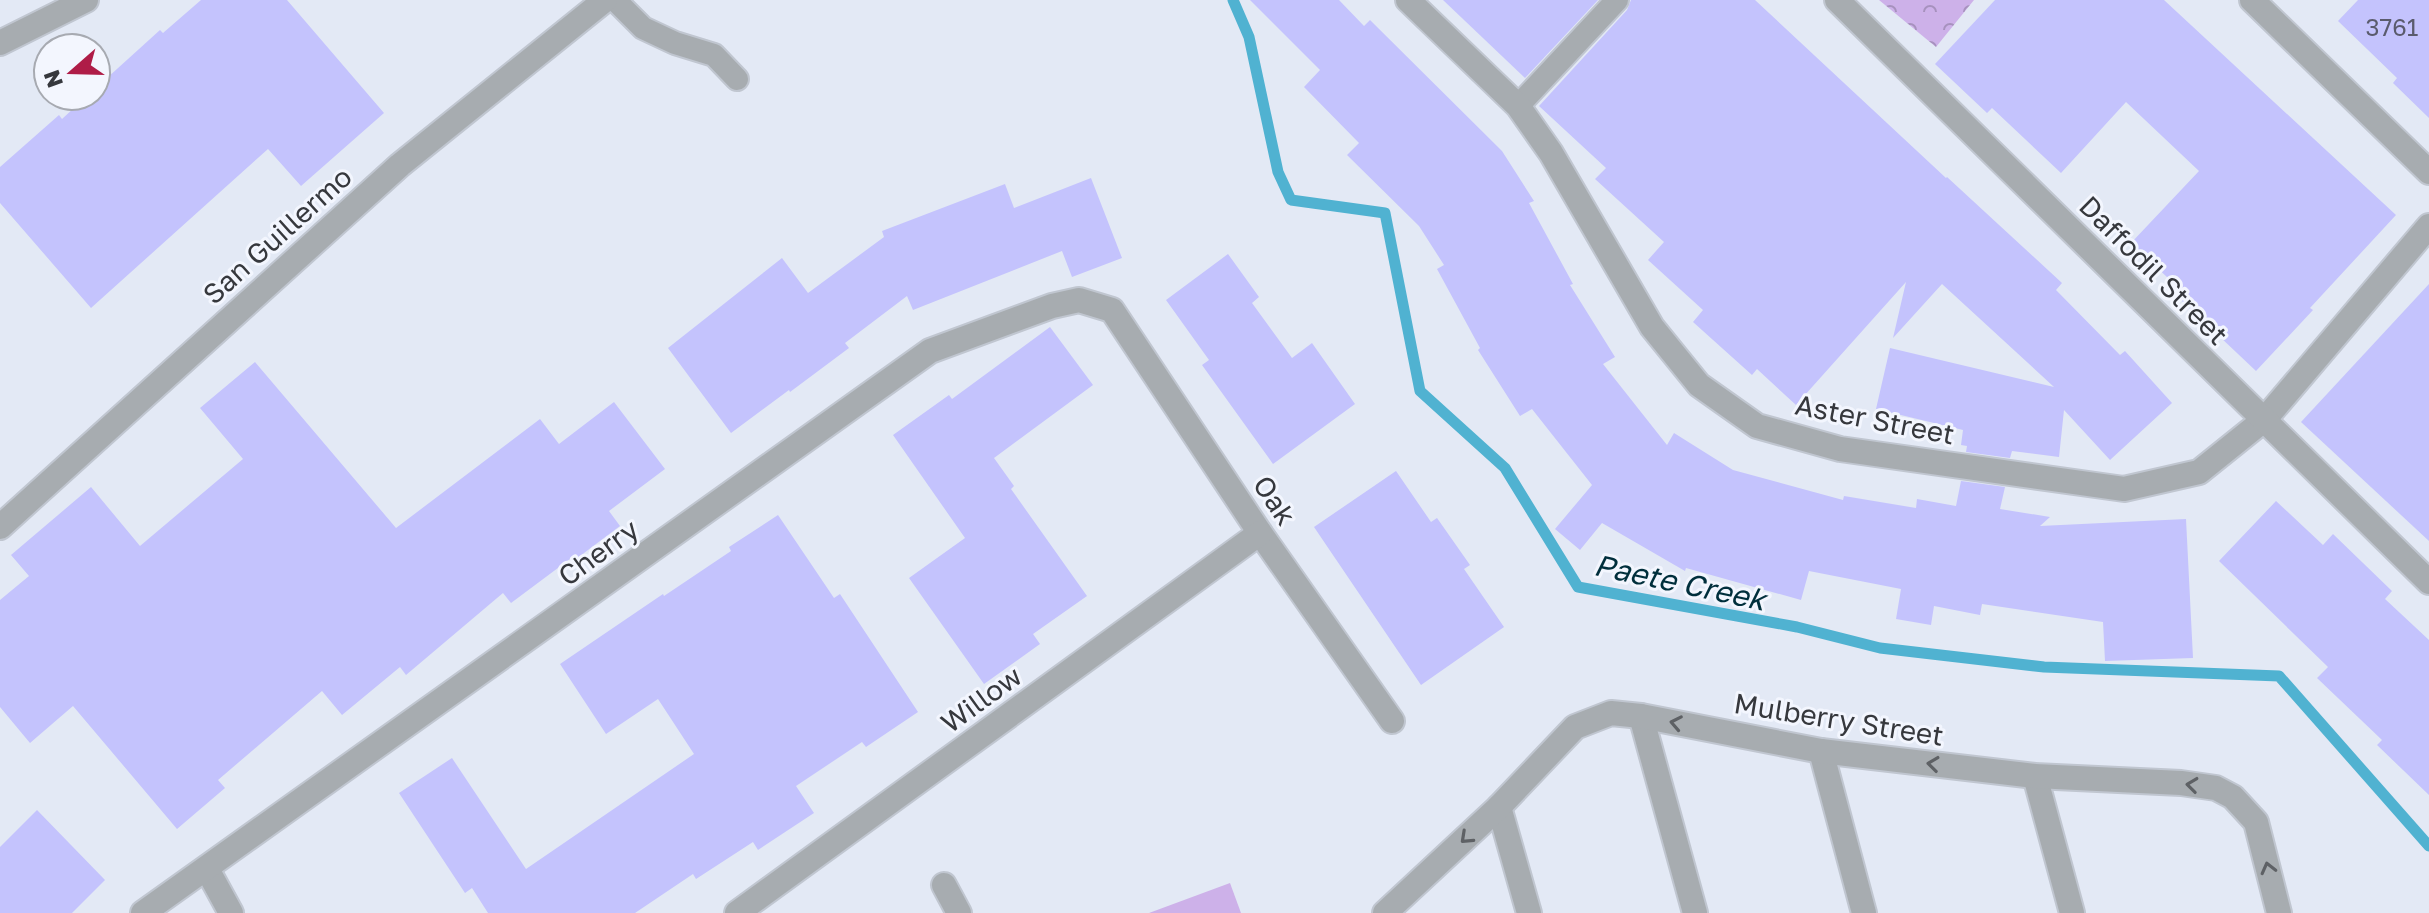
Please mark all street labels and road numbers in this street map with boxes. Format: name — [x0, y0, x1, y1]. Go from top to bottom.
street label: San Guillermo — [196, 160, 358, 310]
street label: Daffodil Street — [2073, 189, 2235, 351]
street label: Aster Street — [1792, 387, 1958, 451]
street label: Oak — [1247, 469, 1303, 531]
street label: Cherry — [552, 512, 645, 592]
street label: Willow — [934, 659, 1028, 739]
street label: Mulberry Street — [1732, 686, 1946, 752]

